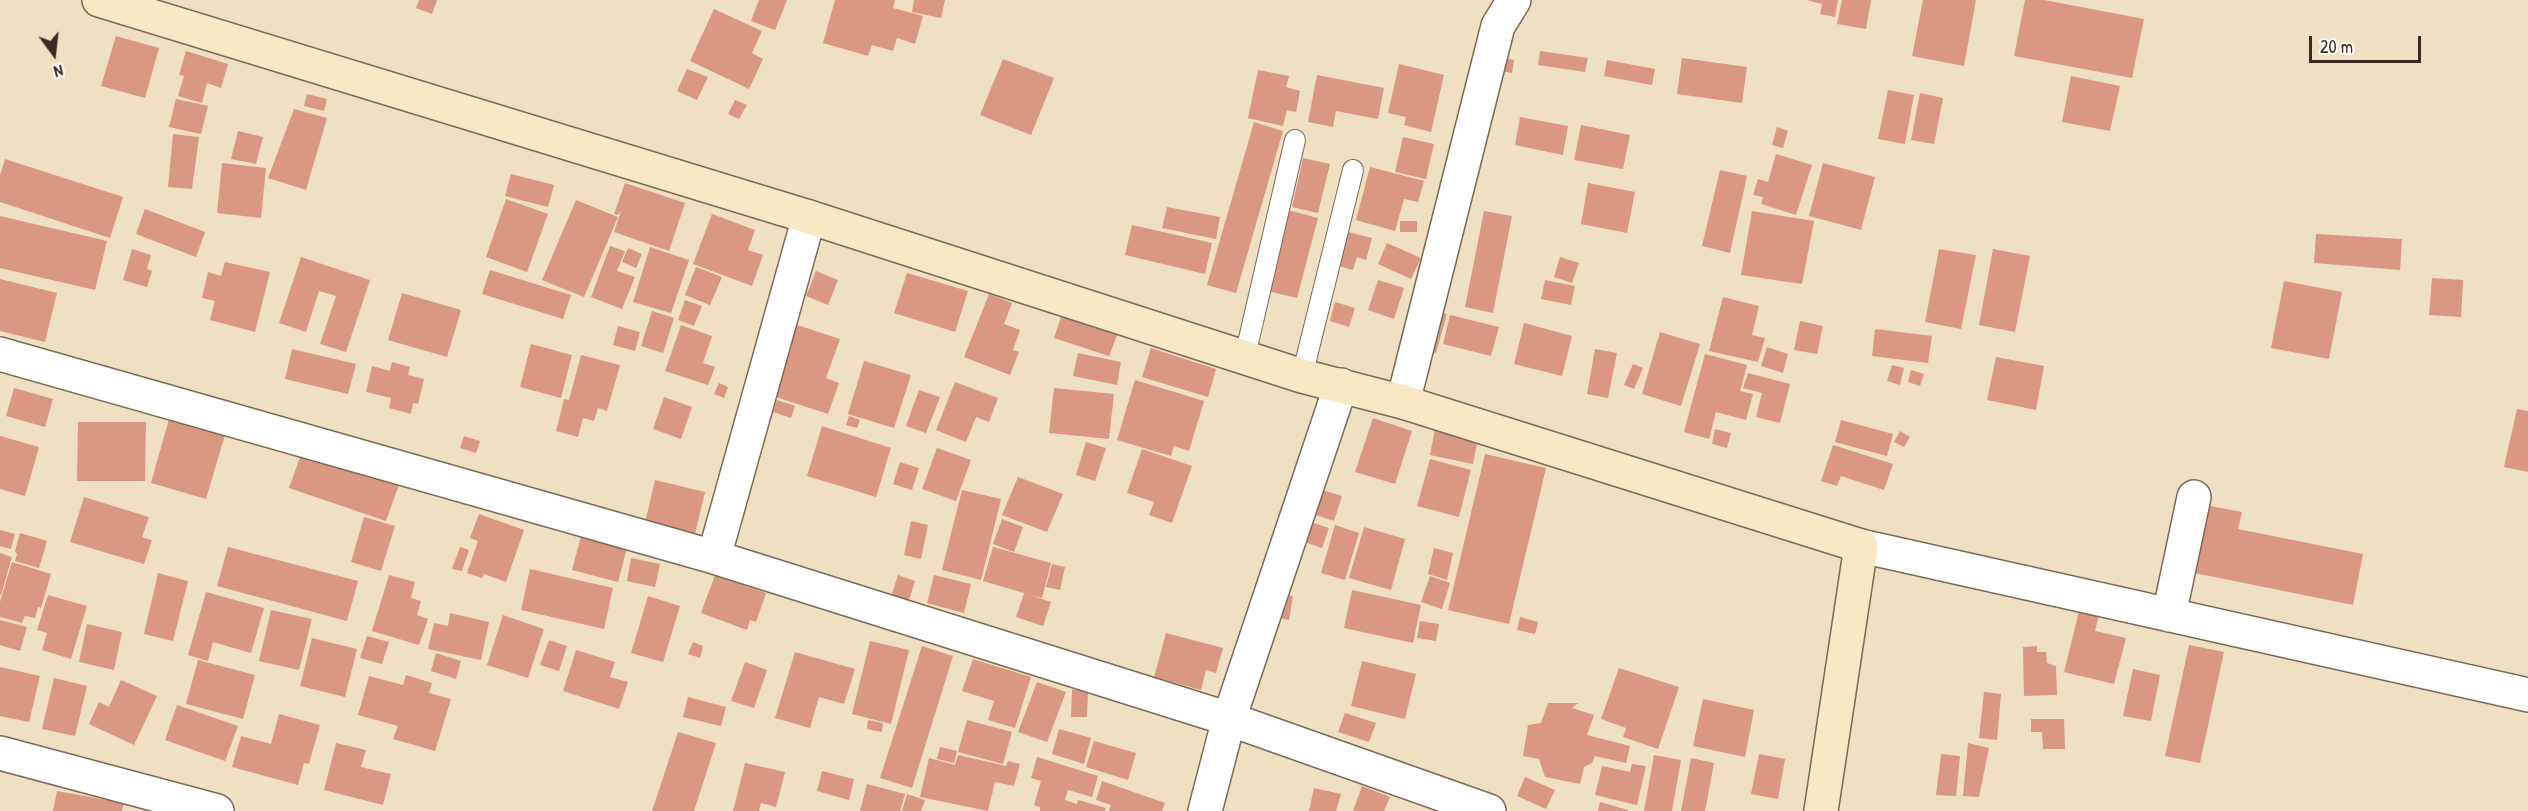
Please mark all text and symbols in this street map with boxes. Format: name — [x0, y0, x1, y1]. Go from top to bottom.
north arrow — [24, 24, 84, 84]
scale bar — [2312, 24, 2424, 62]
text: 20 m — [2320, 34, 2353, 59]
text: N — [52, 60, 66, 83]

